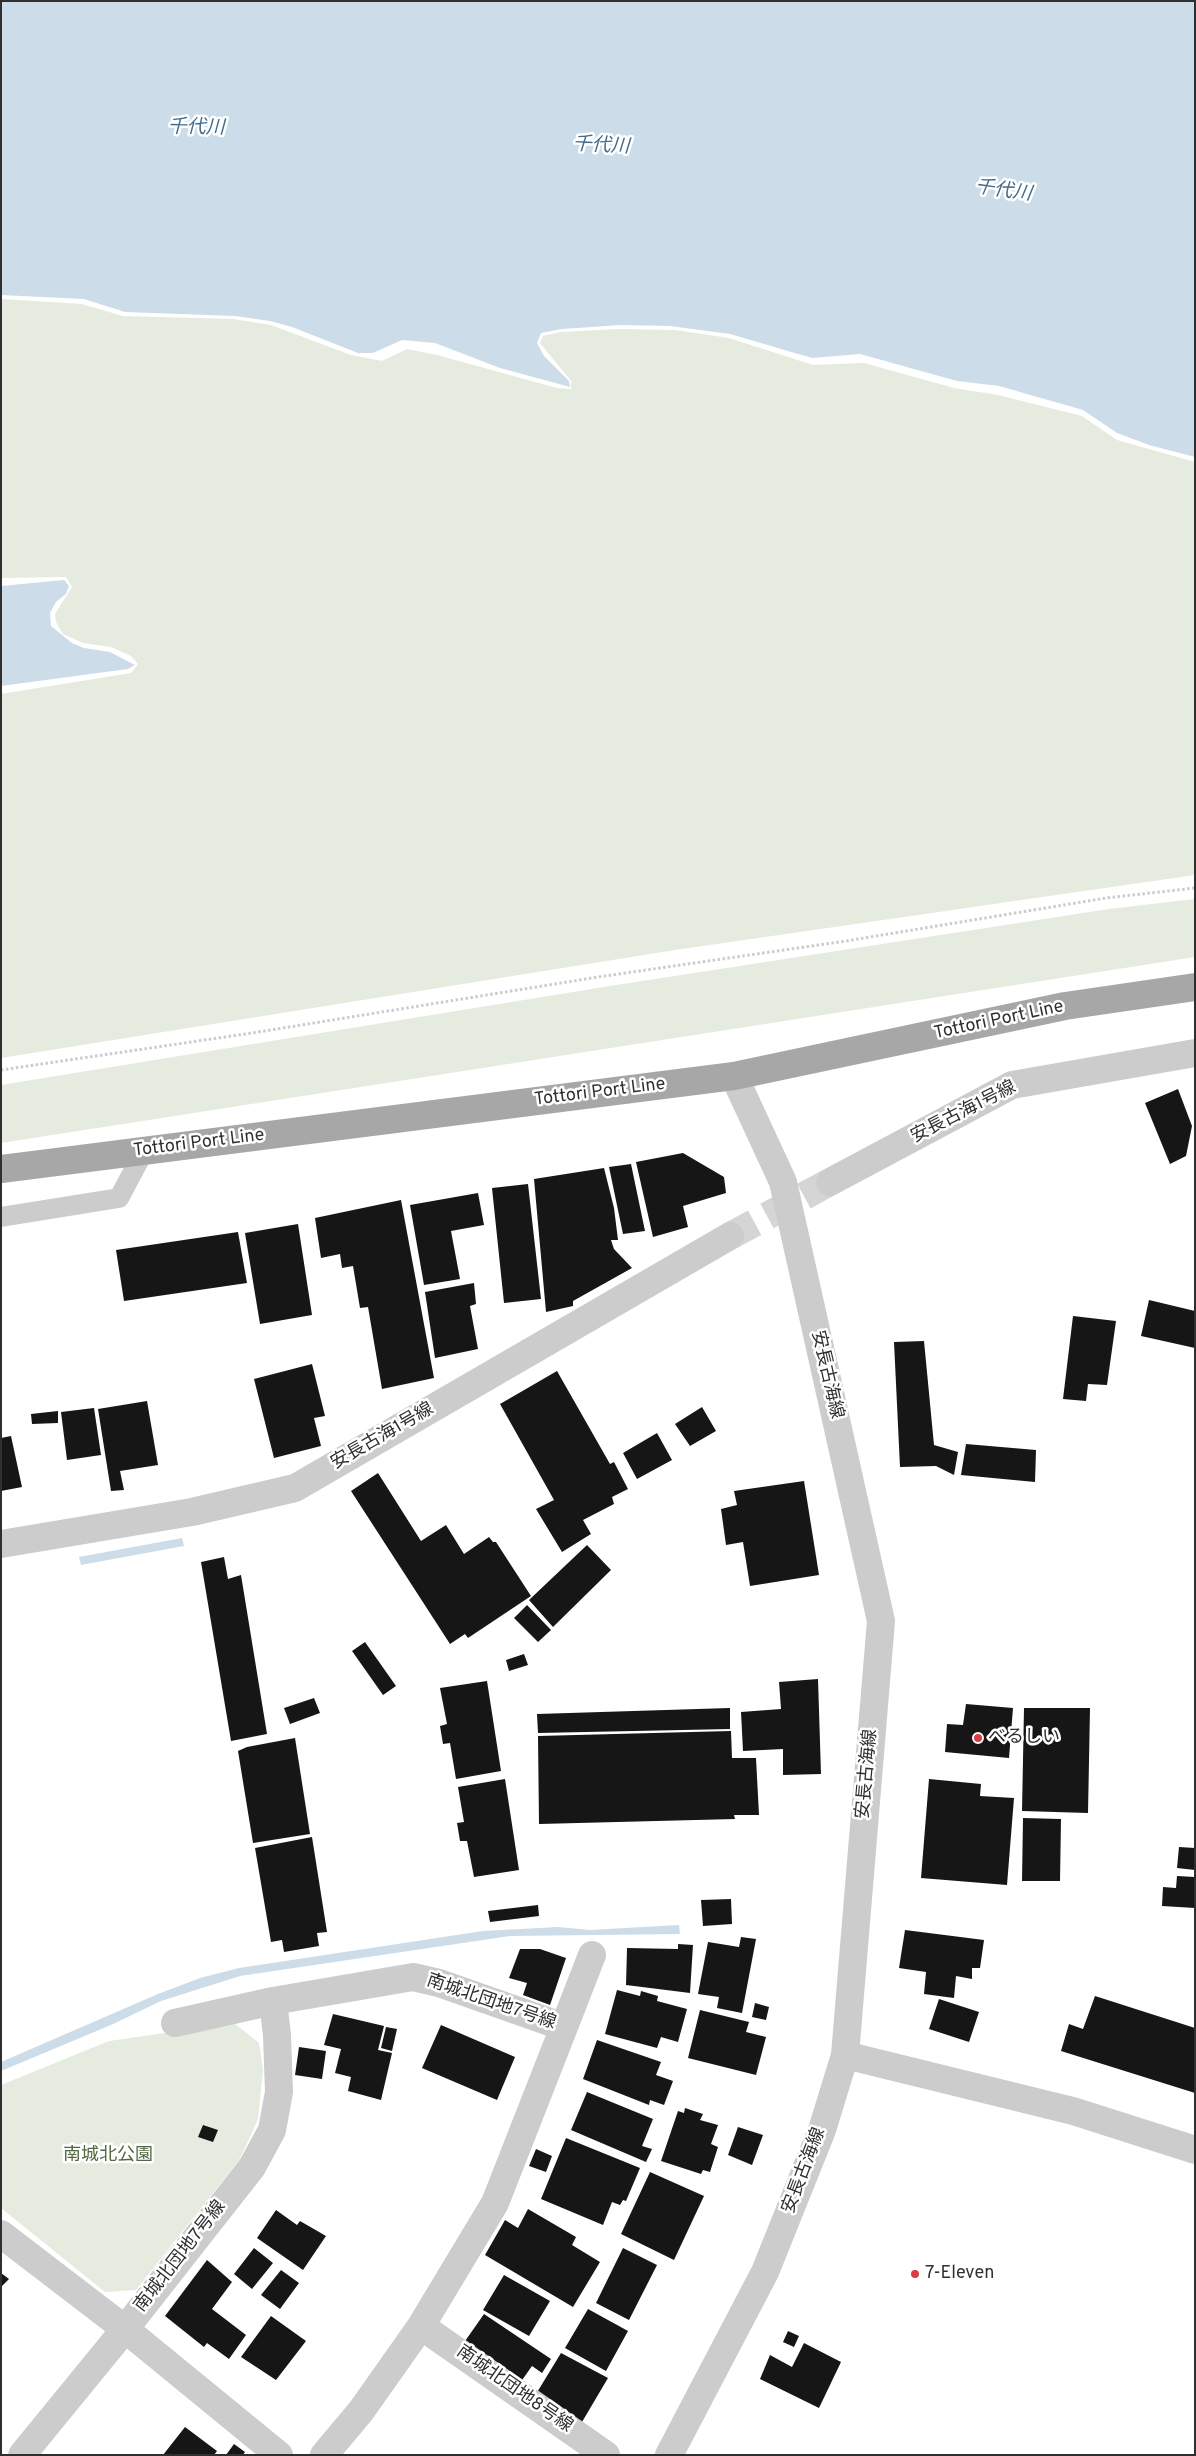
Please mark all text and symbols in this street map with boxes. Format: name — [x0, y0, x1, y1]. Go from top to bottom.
water label: 千代川 — [167, 117, 225, 141]
water label: 千代川 — [572, 134, 630, 160]
water label: 千代川 — [973, 177, 1033, 207]
street label: Tottori Port Line — [932, 997, 1066, 1045]
street label: Tottori Port Line — [533, 1074, 667, 1112]
street label: 安長古海1号線 — [908, 1077, 1020, 1149]
street label: Tottori Port Line — [132, 1125, 266, 1163]
street label: 安長古海線 — [805, 1329, 847, 1421]
street label: 安長古海1号線 — [328, 1399, 438, 1475]
place label: べるしい — [988, 1727, 1060, 1749]
street label: 安長古海線 — [853, 1728, 883, 1820]
marker: べるしい — [972, 1732, 984, 1744]
street label: 南城北団地7号線 — [423, 1971, 559, 2035]
street label: 安長古海線 — [779, 2125, 831, 2217]
park label: 南城北公園 — [63, 2145, 153, 2167]
street label: 南城北団地7号線 — [131, 2197, 231, 2317]
place label: 7-Eleven — [925, 2263, 994, 2285]
marker: 7-Eleven — [909, 2268, 921, 2280]
street label: 南城北団地8号線 — [452, 2342, 576, 2438]

